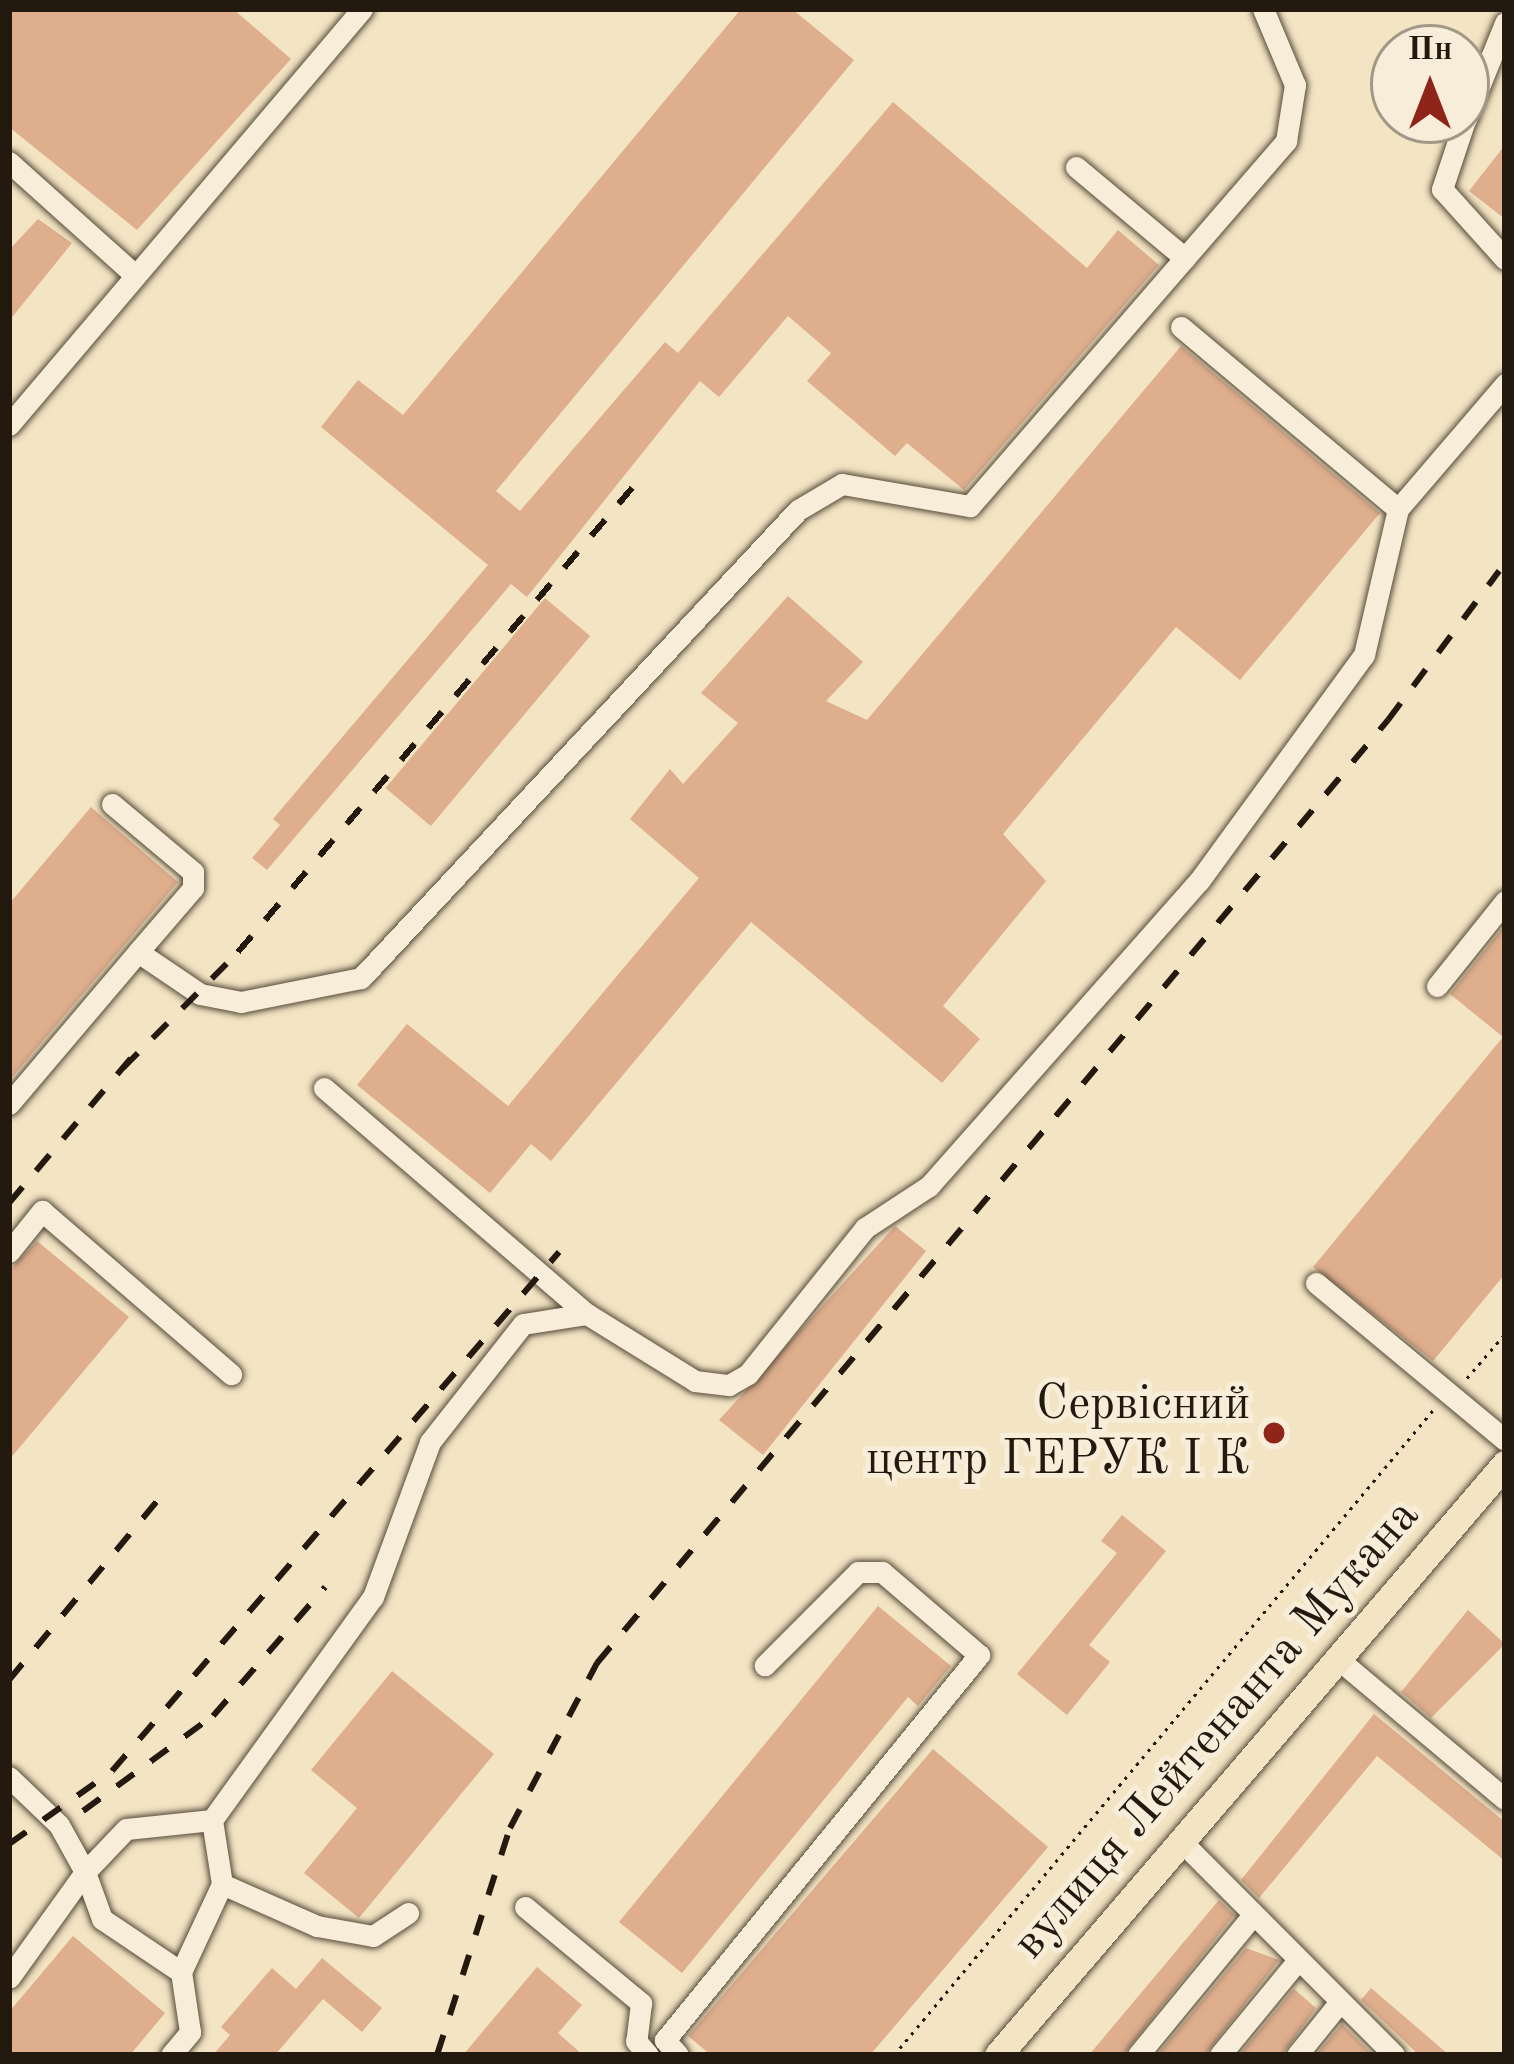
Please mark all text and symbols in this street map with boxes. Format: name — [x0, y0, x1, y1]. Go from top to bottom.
north arrow — [1370, 24, 1490, 144]
text: Пн — [1407, 34, 1453, 67]
place label: Сервісний центр ГЕРУК І К — [866, 1376, 1250, 1489]
marker: Сервісний центр ГЕРУК І К — [1261, 1420, 1287, 1446]
street label: вулиця Лейтенанта Мукана — [1002, 1488, 1432, 1972]

